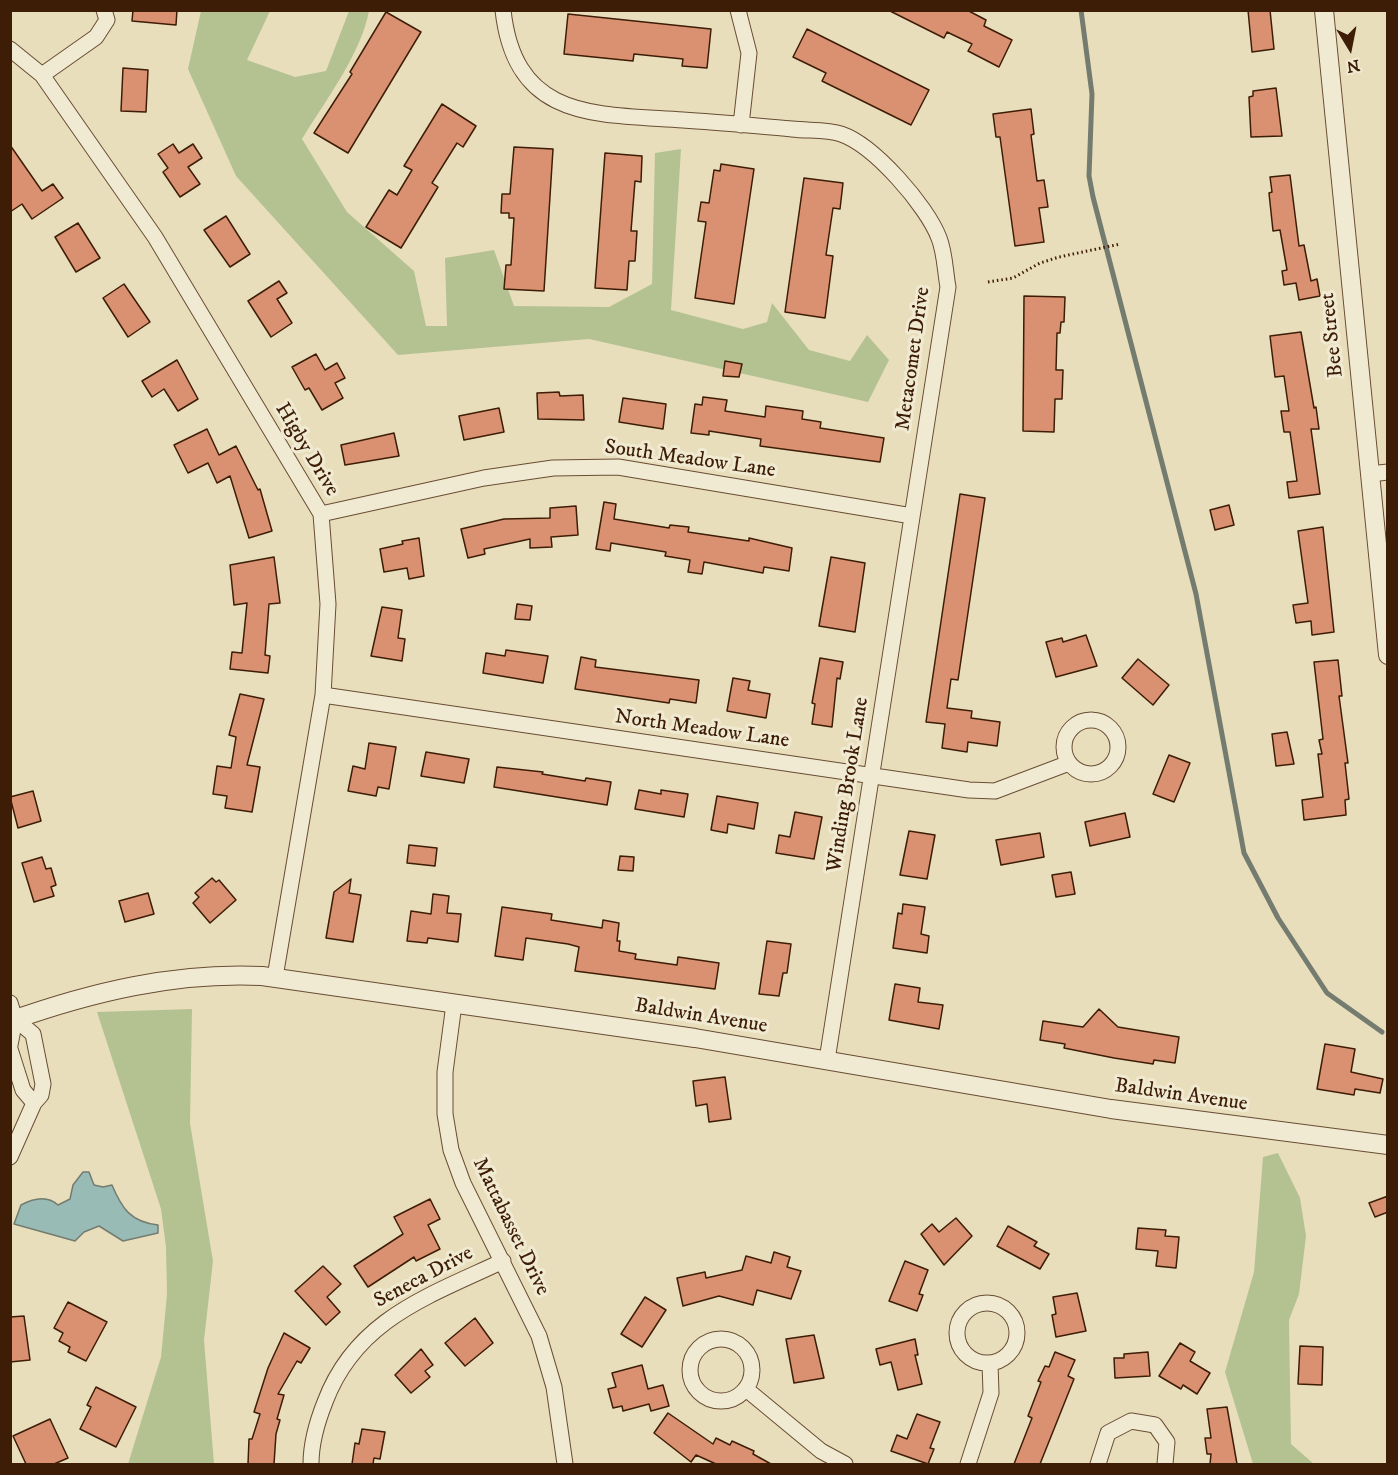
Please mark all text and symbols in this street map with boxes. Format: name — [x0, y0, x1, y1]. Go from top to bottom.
north arrow — [1320, 18, 1380, 78]
text: N — [1345, 55, 1361, 77]
street label: Metacomet Drive — [891, 286, 937, 432]
street label: Bee Street — [1316, 291, 1350, 379]
street label: Higby Drive — [268, 399, 344, 501]
street label: South Meadow Lane — [603, 436, 777, 484]
street label: Winding Brook Lane — [823, 696, 875, 874]
street label: North Meadow Lane — [613, 705, 791, 755]
street label: Baldwin Avenue — [633, 994, 769, 1040]
street label: Baldwin Avenue — [1113, 1074, 1249, 1118]
street label: Mattabasset Drive — [466, 1154, 554, 1300]
street label: Seneca Drive — [370, 1241, 478, 1315]

